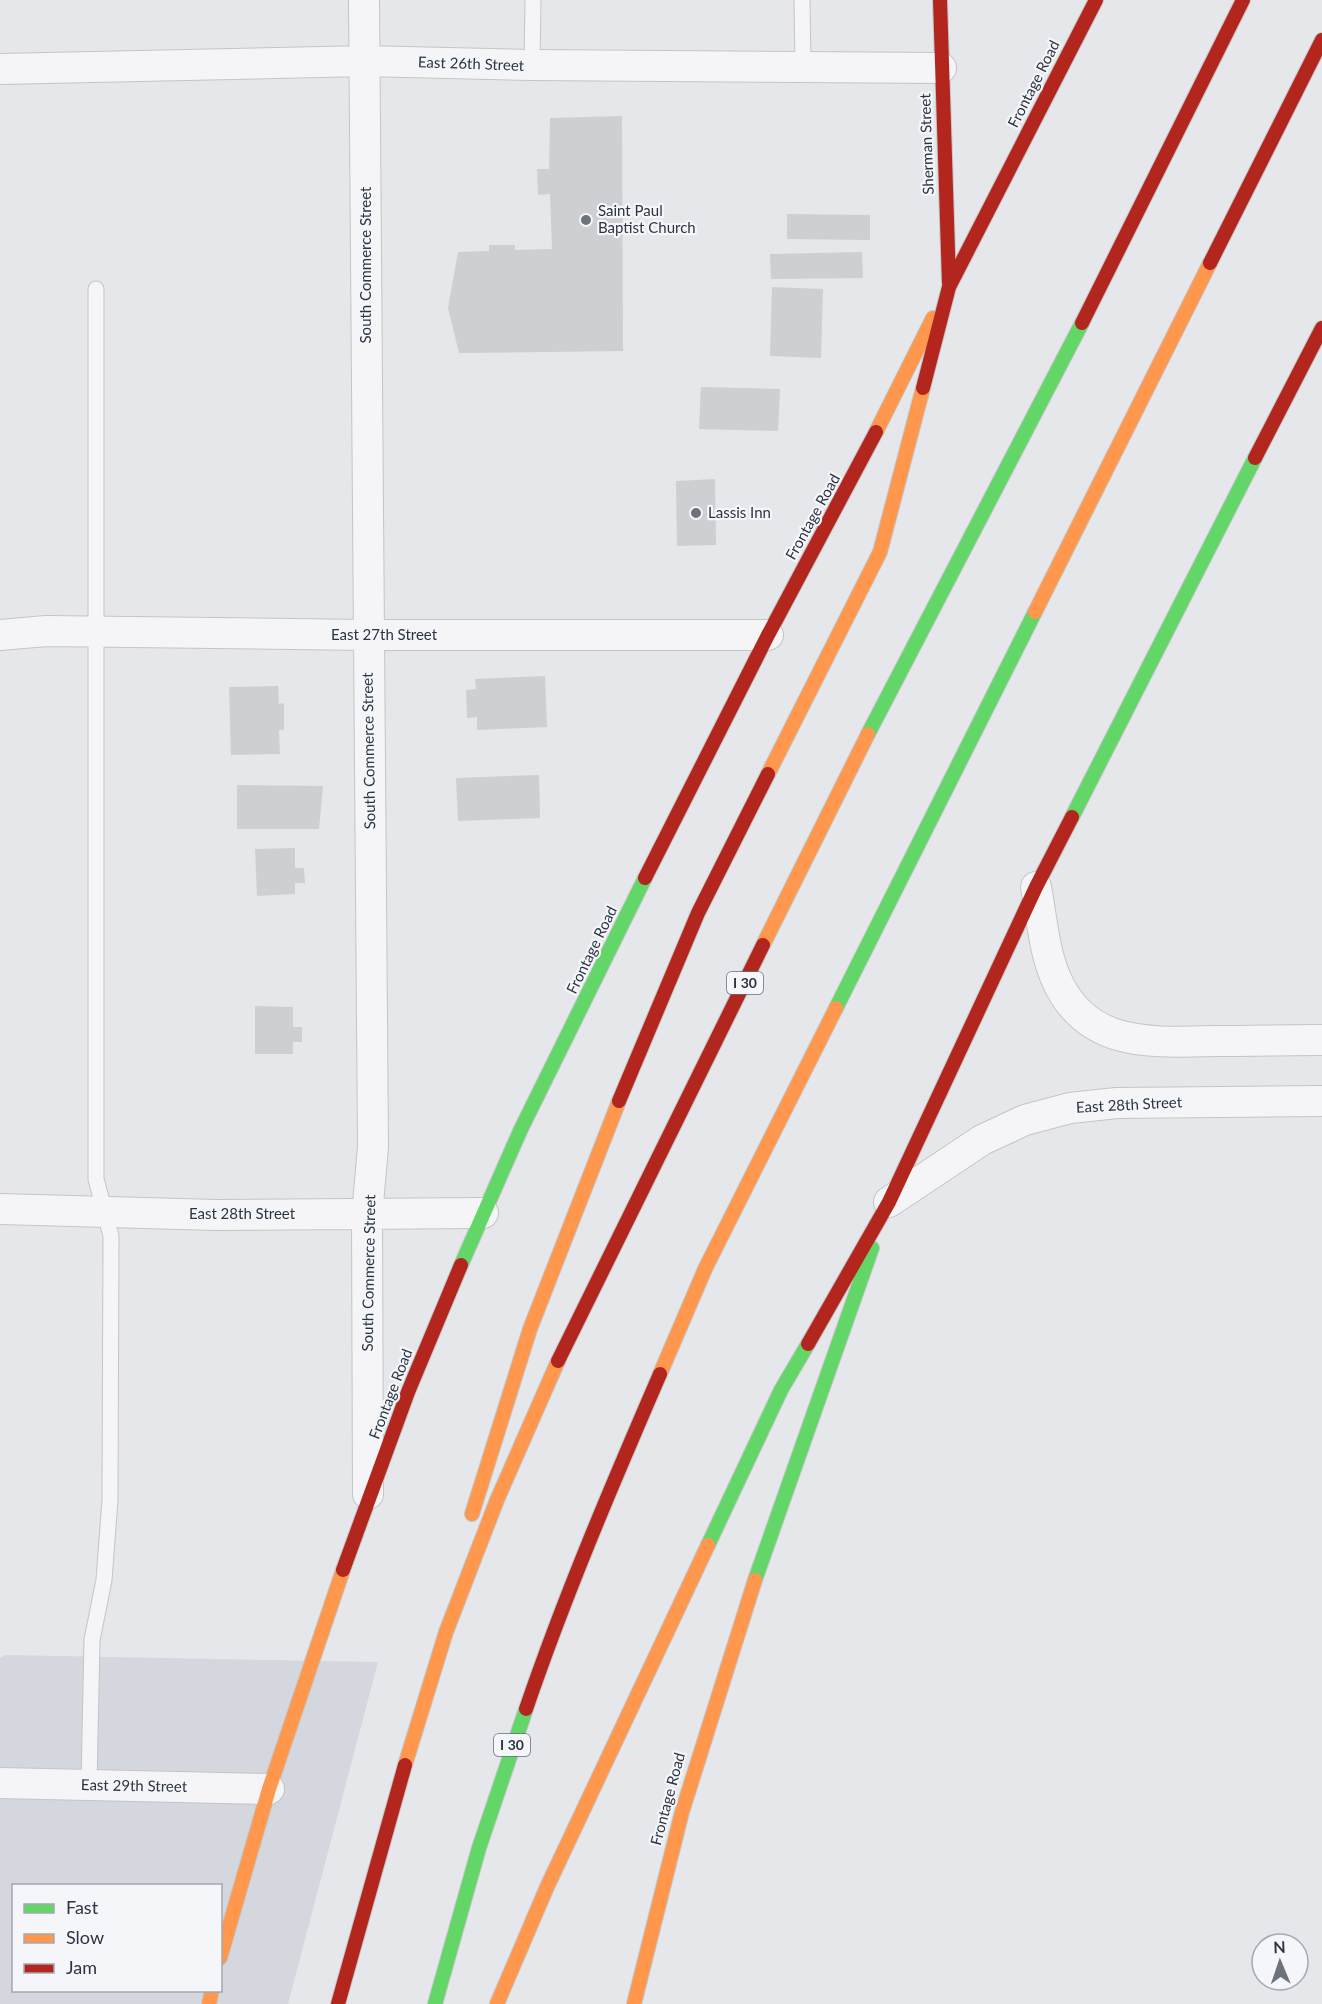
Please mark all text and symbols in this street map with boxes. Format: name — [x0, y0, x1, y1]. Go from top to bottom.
street label: Frontage Road — [1003, 37, 1063, 130]
street label: East 26th Street — [418, 52, 525, 74]
street label: Sherman Street — [915, 93, 937, 195]
street label: South Commerce Street — [356, 186, 374, 343]
place label: Saint Paul Baptist Church — [598, 201, 696, 236]
marker: Saint Paul Baptist Church — [579, 213, 593, 227]
street label: Frontage Road — [781, 470, 843, 563]
place label: Lassis Inn — [708, 503, 771, 521]
marker: Lassis Inn — [689, 506, 703, 520]
street label: East 27th Street — [331, 625, 438, 643]
street label: South Commerce Street — [358, 672, 378, 830]
street label: Frontage Road — [562, 903, 620, 996]
road number: I 30 — [727, 972, 763, 994]
street label: East 28th Street — [1075, 1092, 1183, 1116]
street label: South Commerce Street — [358, 1194, 378, 1352]
street label: East 28th Street — [189, 1204, 296, 1222]
street label: Frontage Road — [365, 1346, 416, 1441]
road number: I 30 — [494, 1734, 530, 1756]
street label: Frontage Road — [646, 1750, 688, 1847]
street label: East 29th Street — [81, 1775, 188, 1795]
legend — [12, 1884, 222, 1992]
text: Fast — [66, 1896, 99, 1918]
text: Slow — [66, 1926, 104, 1948]
north arrow — [1250, 1932, 1310, 1992]
text: N — [1273, 1937, 1286, 1956]
text: Jam — [66, 1956, 97, 1978]

